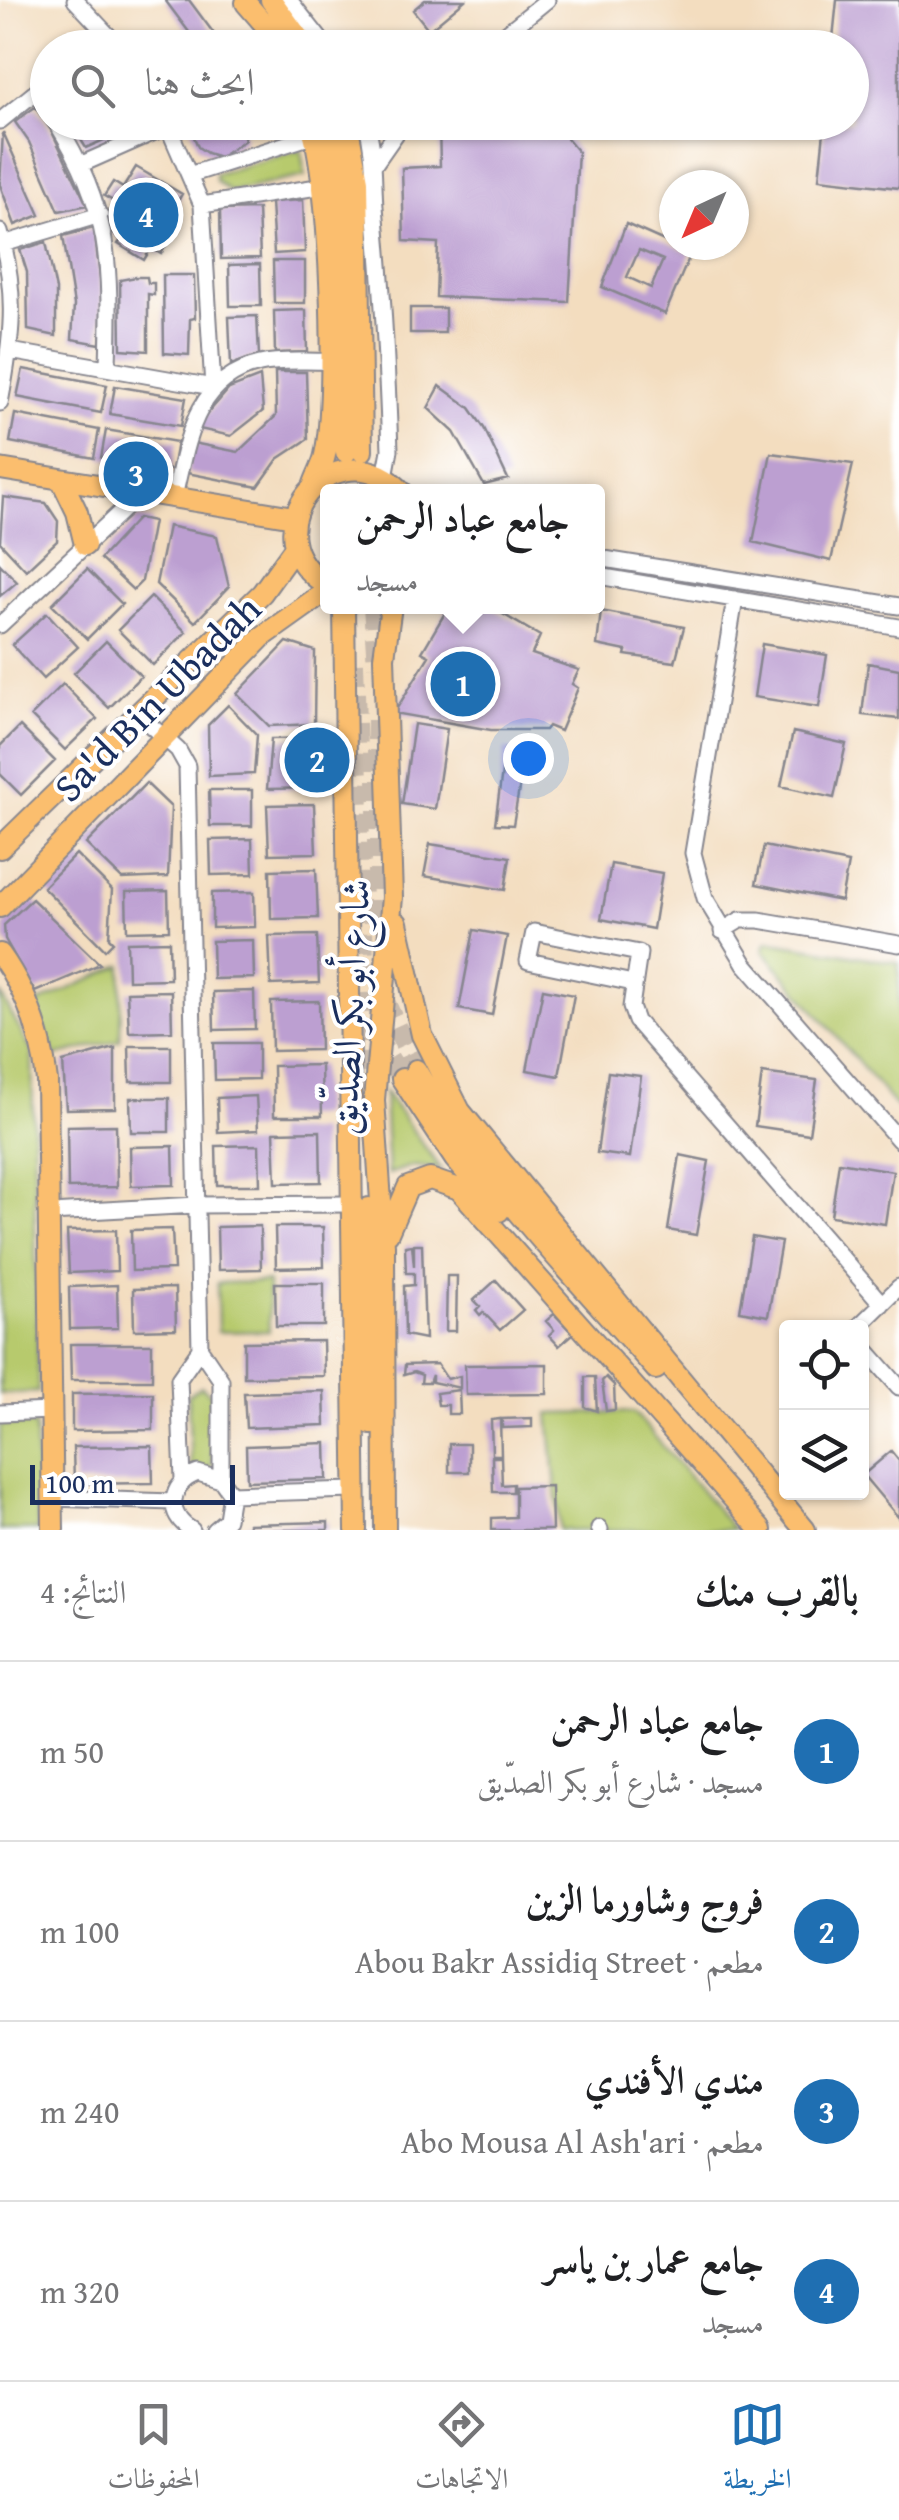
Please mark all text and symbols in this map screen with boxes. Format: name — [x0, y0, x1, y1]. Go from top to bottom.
search box — [30, 30, 869, 140]
text: ابحث هنا — [145, 53, 255, 109]
icon: search — [65, 58, 120, 113]
north arrow — [659, 170, 749, 260]
pin: 4 — [114, 178, 178, 252]
pin: 3 — [104, 436, 168, 512]
popup — [320, 484, 605, 614]
text: جامع عباد الرحمن — [356, 489, 569, 545]
text: مسجد — [356, 556, 418, 603]
street label: Sa'd Bin Ubadah — [39, 580, 274, 815]
pin: 1 — [430, 646, 496, 722]
pin: 2 — [284, 722, 350, 798]
your location — [503, 733, 554, 784]
street label: شارع أبو بكر الصدّيق — [312, 878, 390, 1137]
map controls — [779, 1320, 869, 1500]
button: locate — [779, 1320, 869, 1410]
button: layers — [779, 1410, 869, 1500]
scale bar — [30, 1460, 235, 1504]
text: 100 m — [45, 1462, 114, 1503]
text: بالقرب منك — [695, 1559, 859, 1620]
text: النتائج: 4 — [40, 1568, 126, 1615]
text: جامع عباد الرحمن — [550, 1691, 764, 1747]
text: 50 m — [40, 1728, 104, 1775]
text: 1 — [818, 1728, 835, 1775]
text: مسجد · شارع أبو بكر الصدّيق — [477, 1758, 764, 1805]
text: فروج وشاورما الزين — [525, 1871, 764, 1927]
text: 100 m — [40, 1908, 119, 1955]
text: 2 — [818, 1908, 835, 1955]
text: مطعم · Abou Bakr Assidiq Street — [355, 1938, 764, 1985]
text: مندي الأفندي — [585, 2051, 764, 2107]
text: 240 m — [40, 2088, 119, 2135]
text: 3 — [818, 2088, 835, 2135]
text: مطعم · Abo Mousa Al Ash'ari — [401, 2118, 764, 2165]
text: جامع عمار بن ياسر — [544, 2231, 764, 2287]
text: 320 m — [40, 2268, 119, 2315]
text: 4 — [818, 2268, 835, 2315]
text: مسجد — [701, 2298, 764, 2345]
tab: المحفوظات — [108, 2397, 200, 2506]
tab: الاتجاهات — [415, 2397, 508, 2506]
tab: الخريطة — [723, 2397, 791, 2506]

